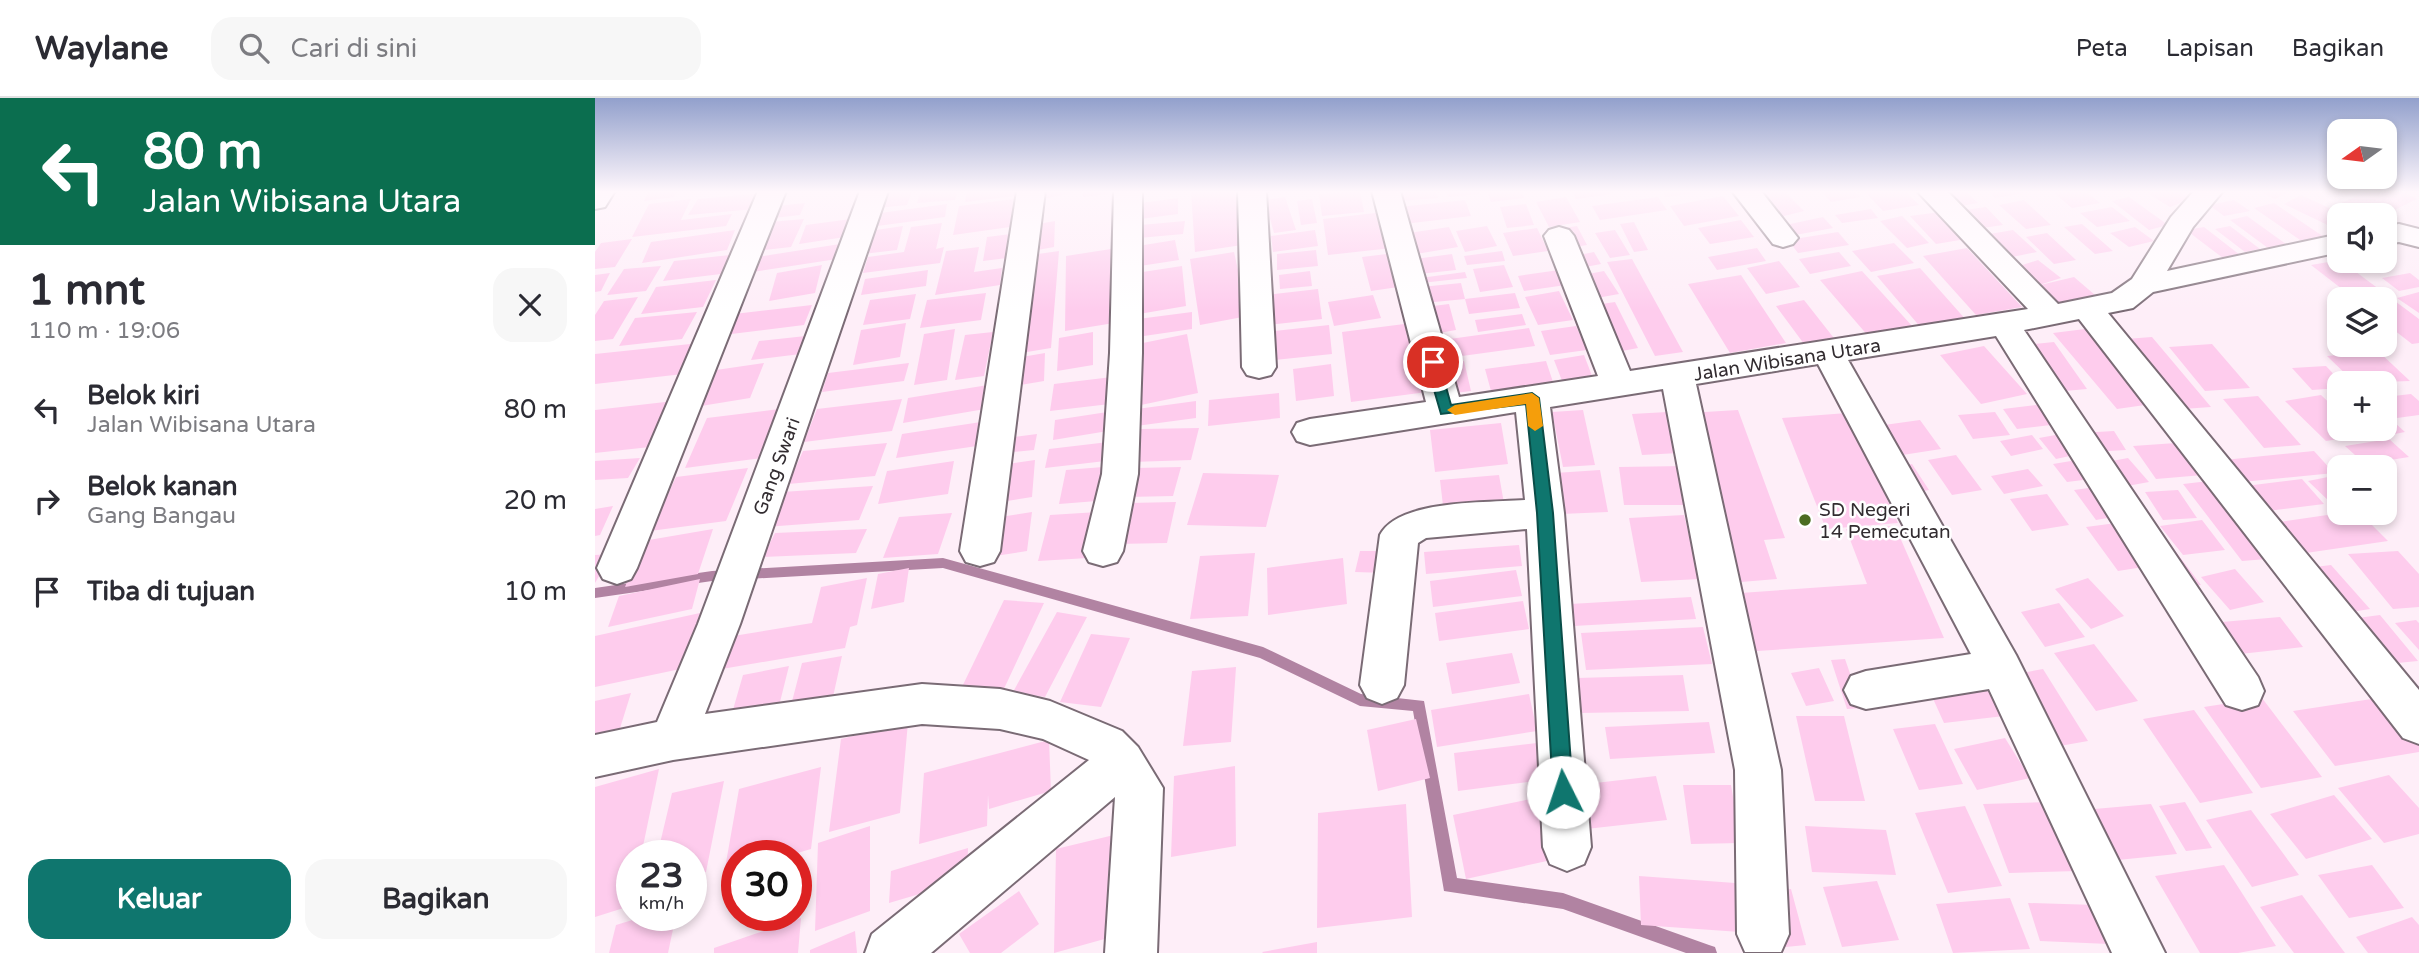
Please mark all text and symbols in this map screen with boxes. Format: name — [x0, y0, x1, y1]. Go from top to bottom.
search box — [211, 17, 701, 80]
text: Waylane — [35, 29, 169, 68]
icon: search — [235, 29, 273, 67]
text: Cari di sini — [291, 33, 417, 64]
text: Peta — [2076, 34, 2128, 63]
text: Lapisan — [2166, 34, 2254, 63]
text: Bagikan — [2292, 34, 2384, 63]
north arrow — [2327, 119, 2397, 189]
map controls — [2327, 119, 2397, 525]
text: 80 m — [143, 123, 262, 182]
icon: left — [28, 126, 119, 217]
text: Jalan Wibisana Utara — [143, 183, 461, 221]
button: sound — [2327, 203, 2397, 273]
text: 1 mnt — [28, 265, 145, 316]
button: close — [493, 268, 567, 342]
button: layers — [2327, 287, 2397, 357]
text: 110 m · 19:06 — [28, 317, 180, 345]
pin — [1403, 332, 1463, 392]
street label: Jalan Wibisana Utara — [1692, 334, 1882, 386]
icon: arrive — [1414, 343, 1452, 381]
button: + — [2327, 371, 2397, 441]
text: Belok kiri — [87, 380, 200, 411]
icon: left — [28, 391, 66, 429]
text: 80 m — [504, 394, 567, 425]
text: Jalan Wibisana Utara — [87, 411, 316, 439]
street label: Gang Swari — [749, 415, 805, 518]
button: − — [2327, 455, 2397, 525]
text: Belok kanan — [87, 471, 238, 502]
icon: right — [28, 482, 66, 520]
text: 20 m — [504, 485, 567, 516]
place label: SD Negeri 14 Pemecutan — [1819, 499, 1950, 543]
text: Gang Bangau — [87, 502, 236, 530]
marker: SD Negeri 14 Pemecutan — [1797, 512, 1813, 528]
icon: arrive — [28, 573, 66, 611]
text: Tiba di tujuan — [87, 576, 255, 607]
text: 10 m — [504, 576, 567, 607]
position arrow — [1526, 755, 1600, 829]
speed limit sign: 30 — [721, 840, 812, 931]
text: 23 — [640, 855, 683, 897]
button: Keluar — [28, 859, 291, 939]
button: Bagikan — [305, 859, 567, 939]
text: km/h — [639, 892, 684, 914]

